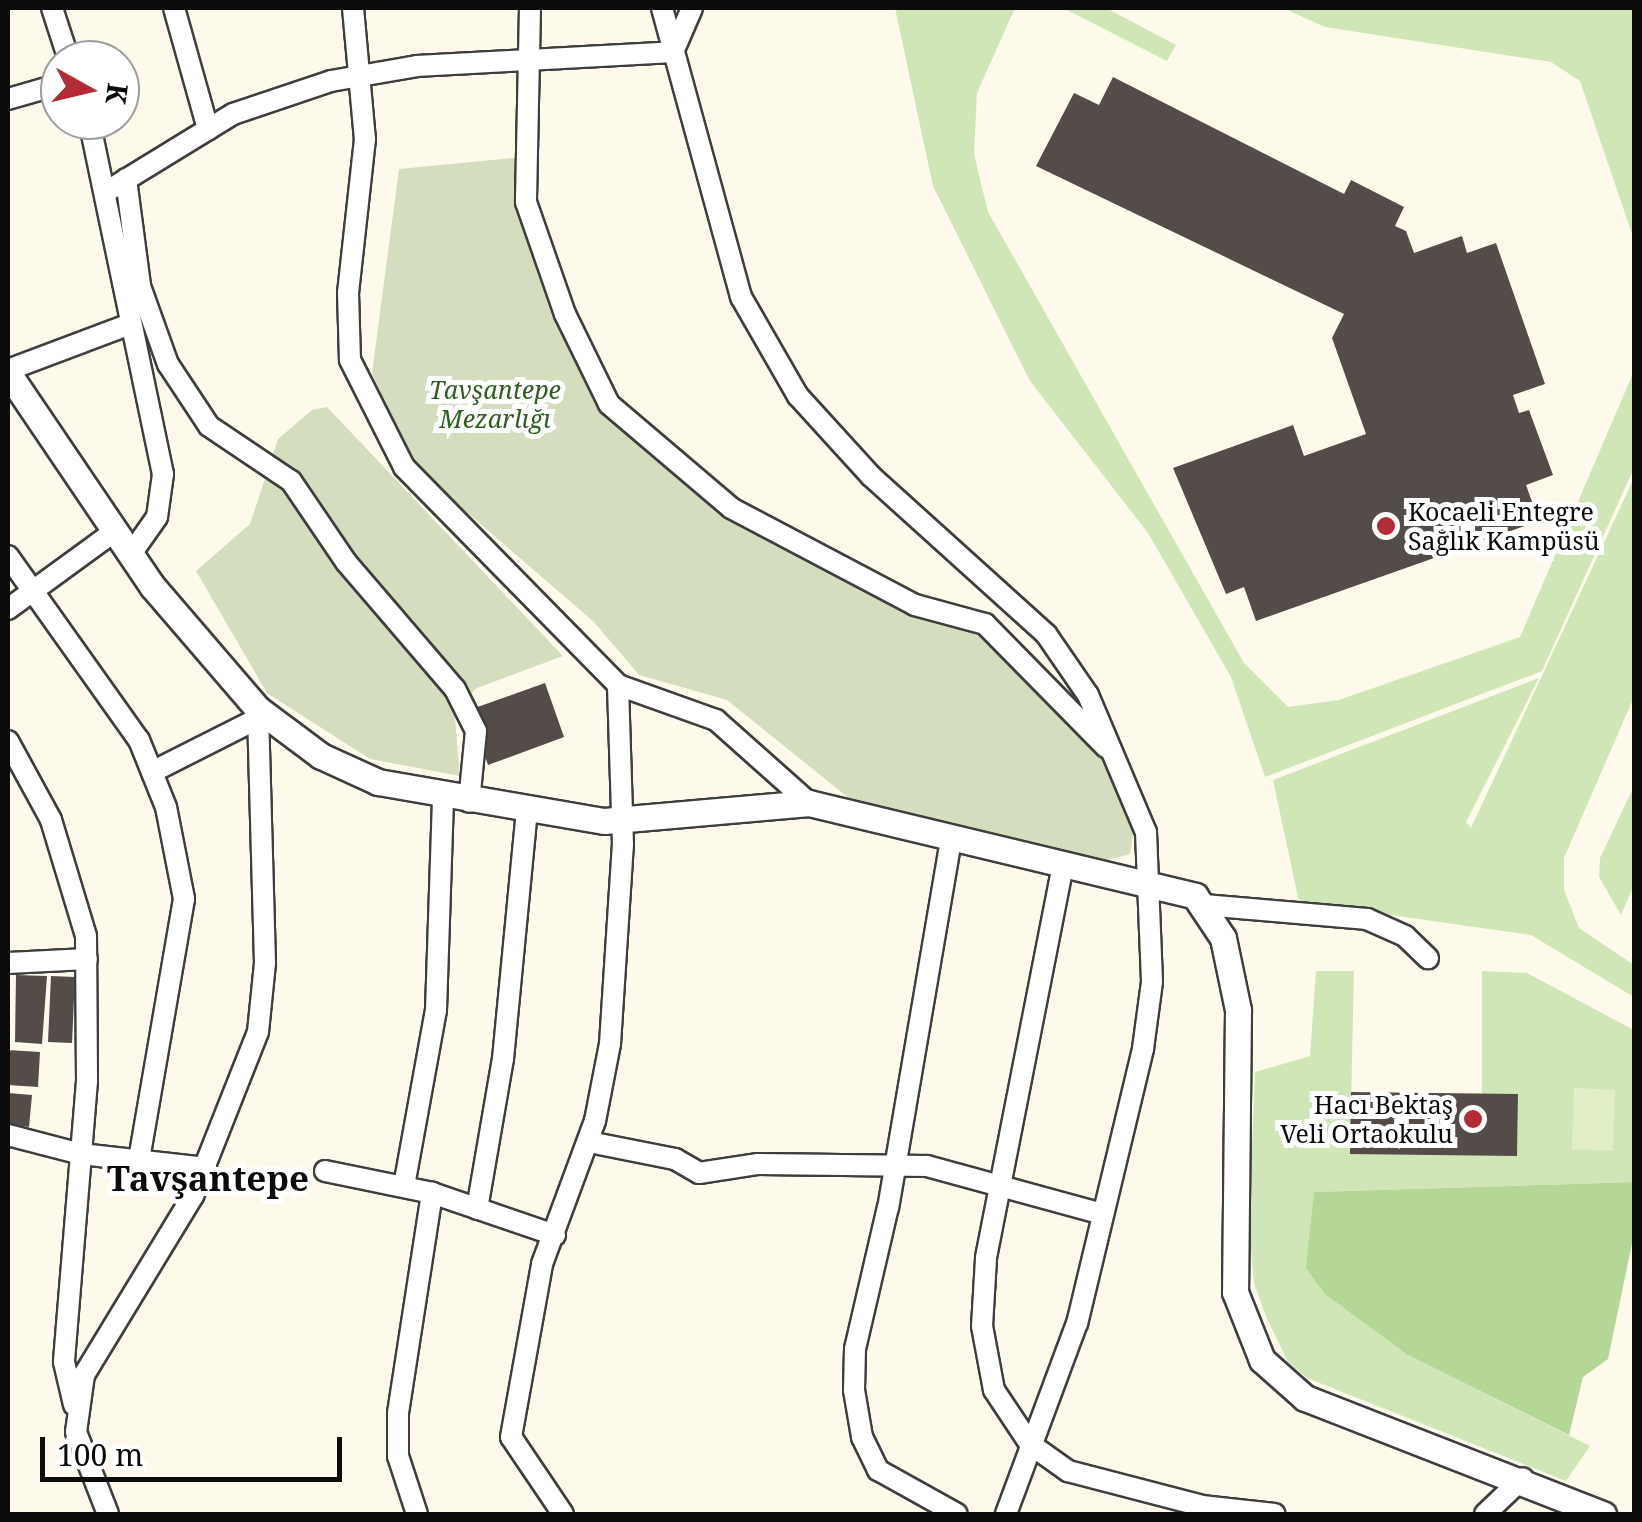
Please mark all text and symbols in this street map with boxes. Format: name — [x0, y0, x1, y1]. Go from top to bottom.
north arrow — [40, 40, 140, 140]
text: K — [97, 81, 138, 107]
park label: Tavşantepe Mezarlığı — [429, 375, 561, 434]
place label: Kocaeli Entegre Sağlık Kampüsü — [1408, 497, 1600, 556]
marker: Kocaeli Entegre Sağlık Kampüsü — [1373, 513, 1399, 539]
place label: Hacı Bektaş Veli Ortaokulu — [1280, 1090, 1453, 1149]
marker: Hacı Bektaş Veli Ortaokulu — [1462, 1108, 1484, 1130]
district label: Tavşantepe — [107, 1157, 309, 1199]
scale bar — [45, 1417, 348, 1479]
text: 100 m — [57, 1434, 143, 1475]

